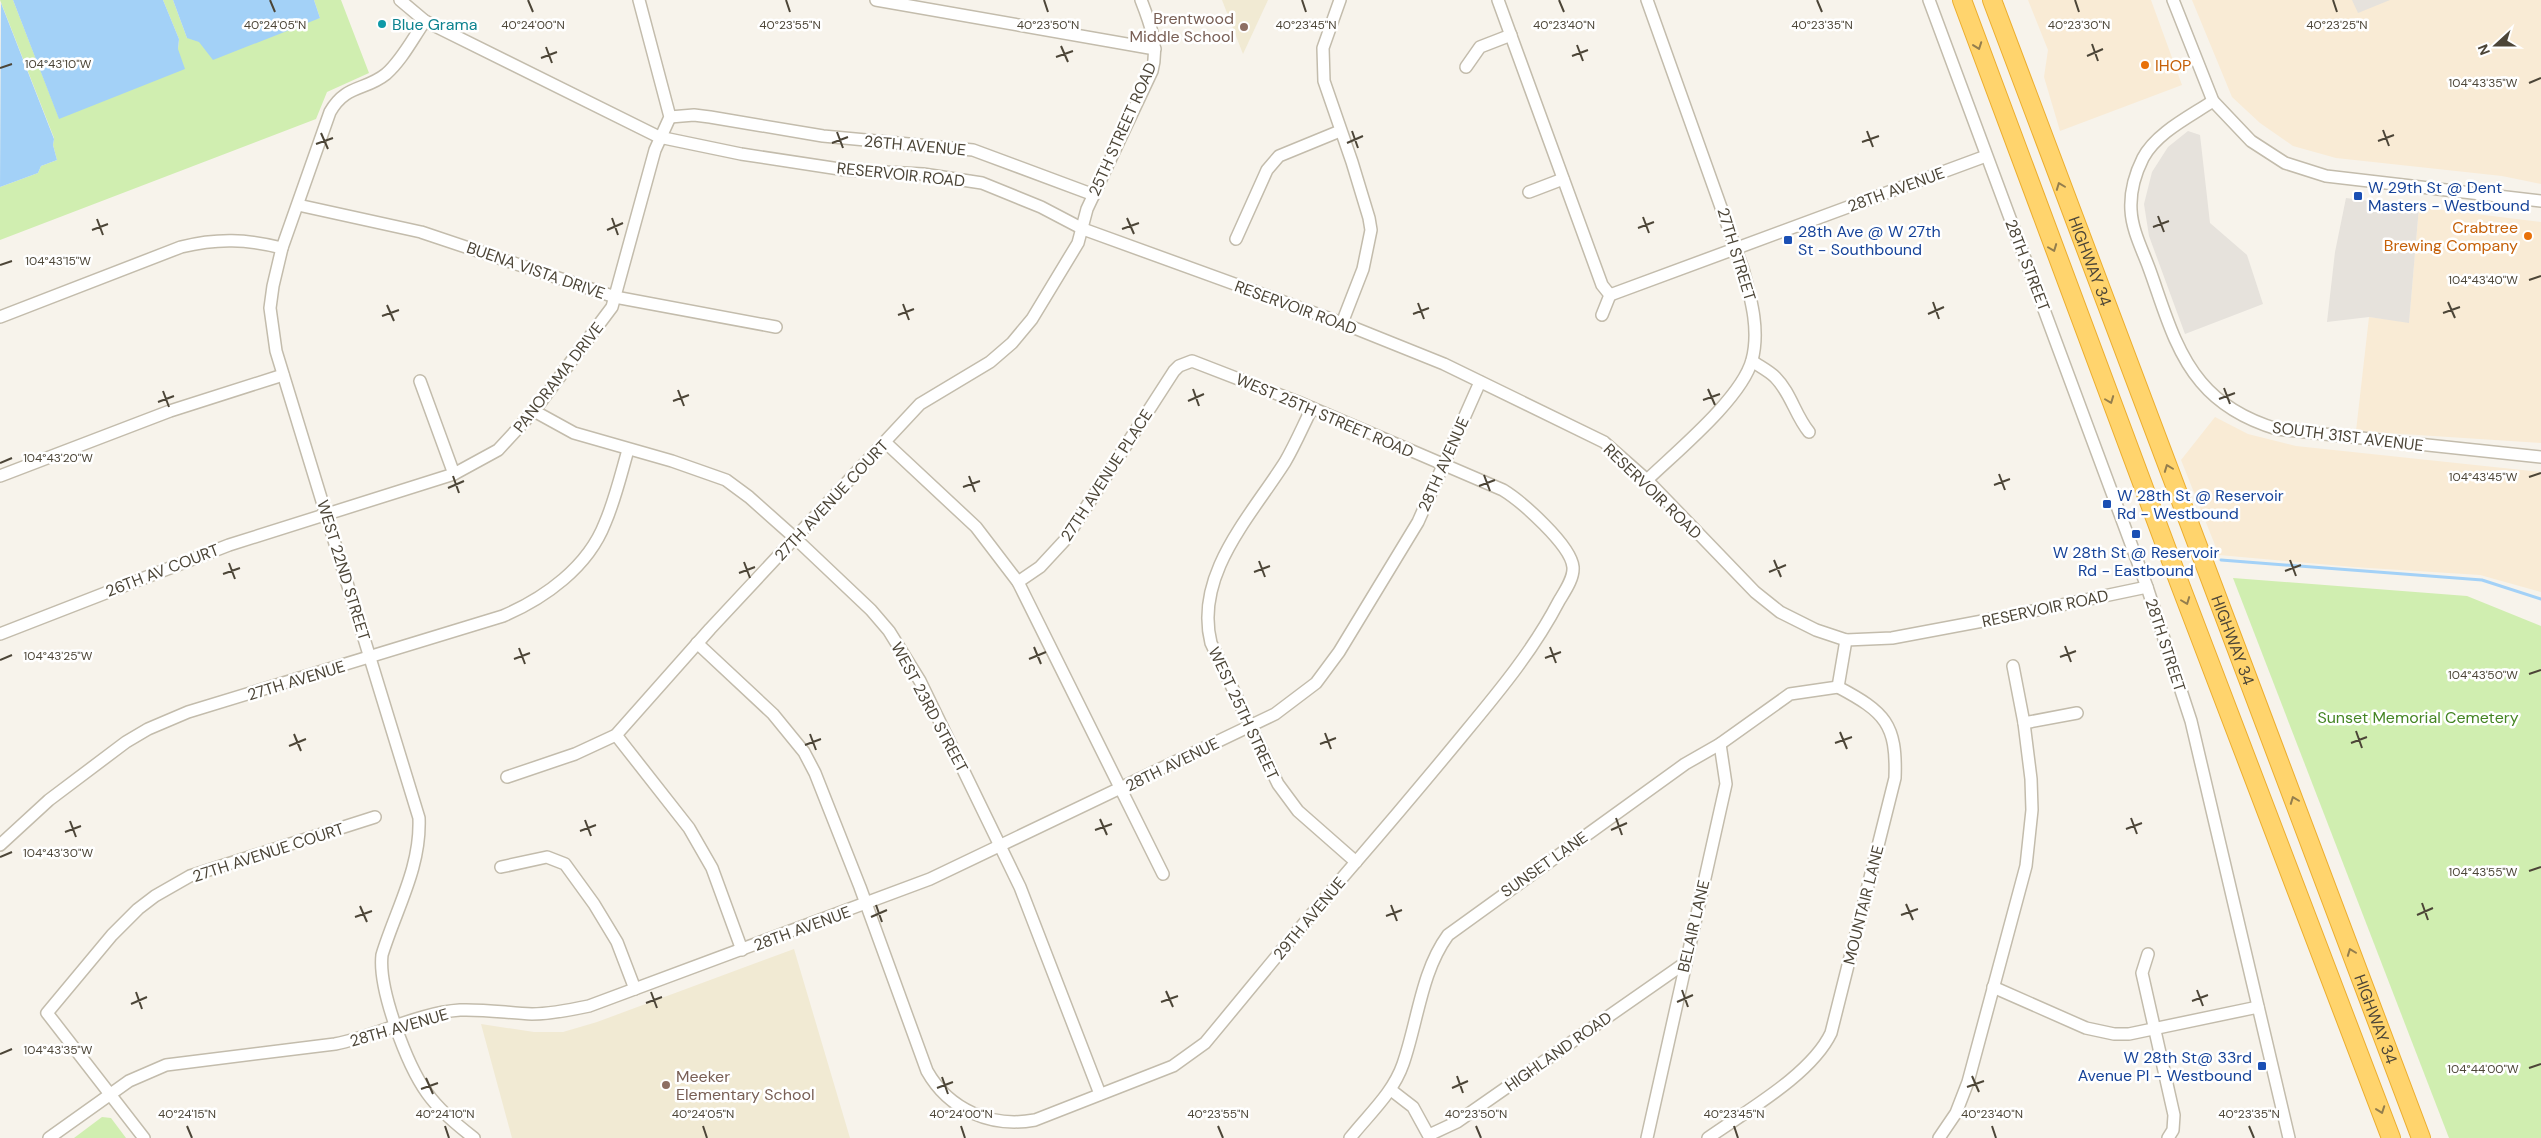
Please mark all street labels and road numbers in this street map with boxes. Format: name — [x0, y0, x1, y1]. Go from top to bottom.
street label: 25TH STREET ROAD — [1084, 59, 1161, 199]
street label: 26TH AVENUE — [863, 131, 967, 160]
street label: RESERVOIR ROAD — [836, 157, 966, 192]
street label: 28TH AVENUE — [1845, 162, 1948, 217]
street label: 27TH STREET — [1712, 205, 1761, 303]
street label: HIGHWAY 34 — [2063, 213, 2117, 309]
street label: 28TH STREET — [2000, 216, 2055, 314]
street label: BUENA VISTA DRIVE — [464, 237, 608, 304]
street label: RESERVOIR ROAD — [1232, 276, 1360, 339]
street label: PANORAMA DRIVE — [509, 318, 608, 437]
street label: WEST 25TH STREET ROAD — [1233, 368, 1417, 462]
street label: 27TH AVENUE PLACE — [1056, 405, 1157, 545]
street label: 28TH AVENUE — [1413, 413, 1474, 515]
street label: SOUTH 31ST AVENUE — [2271, 417, 2425, 456]
street label: 27TH AVENUE COURT — [770, 435, 893, 565]
street label: RESERVOIR ROAD — [1599, 439, 1706, 544]
street label: WEST 22ND STREET — [312, 497, 375, 643]
street label: 26TH AV COURT — [103, 539, 222, 602]
street label: RESERVOIR ROAD — [1980, 585, 2110, 632]
street label: HIGHWAY 34 — [2206, 592, 2259, 688]
street label: 28TH STREET — [2141, 596, 2190, 694]
street label: WEST 23RD STREET — [886, 638, 973, 776]
street label: WEST 25TH STREET — [1204, 643, 1284, 783]
street label: 27TH AVENUE — [245, 656, 348, 705]
street label: 28TH AVENUE — [1122, 733, 1223, 796]
street label: 27TH AVENUE COURT — [190, 818, 347, 887]
street label: SUNSET LANE — [1497, 827, 1592, 902]
street label: MOUNTAIR LANE — [1838, 843, 1888, 967]
street label: 29TH AVENUE — [1269, 872, 1350, 964]
street label: BELAIR LANE — [1673, 878, 1714, 974]
street label: 28TH AVENUE — [751, 901, 854, 956]
street label: HIGHWAY 34 — [2349, 971, 2402, 1067]
street label: 28TH AVENUE — [347, 1003, 451, 1052]
street label: HIGHLAND ROAD — [1501, 1007, 1616, 1096]

